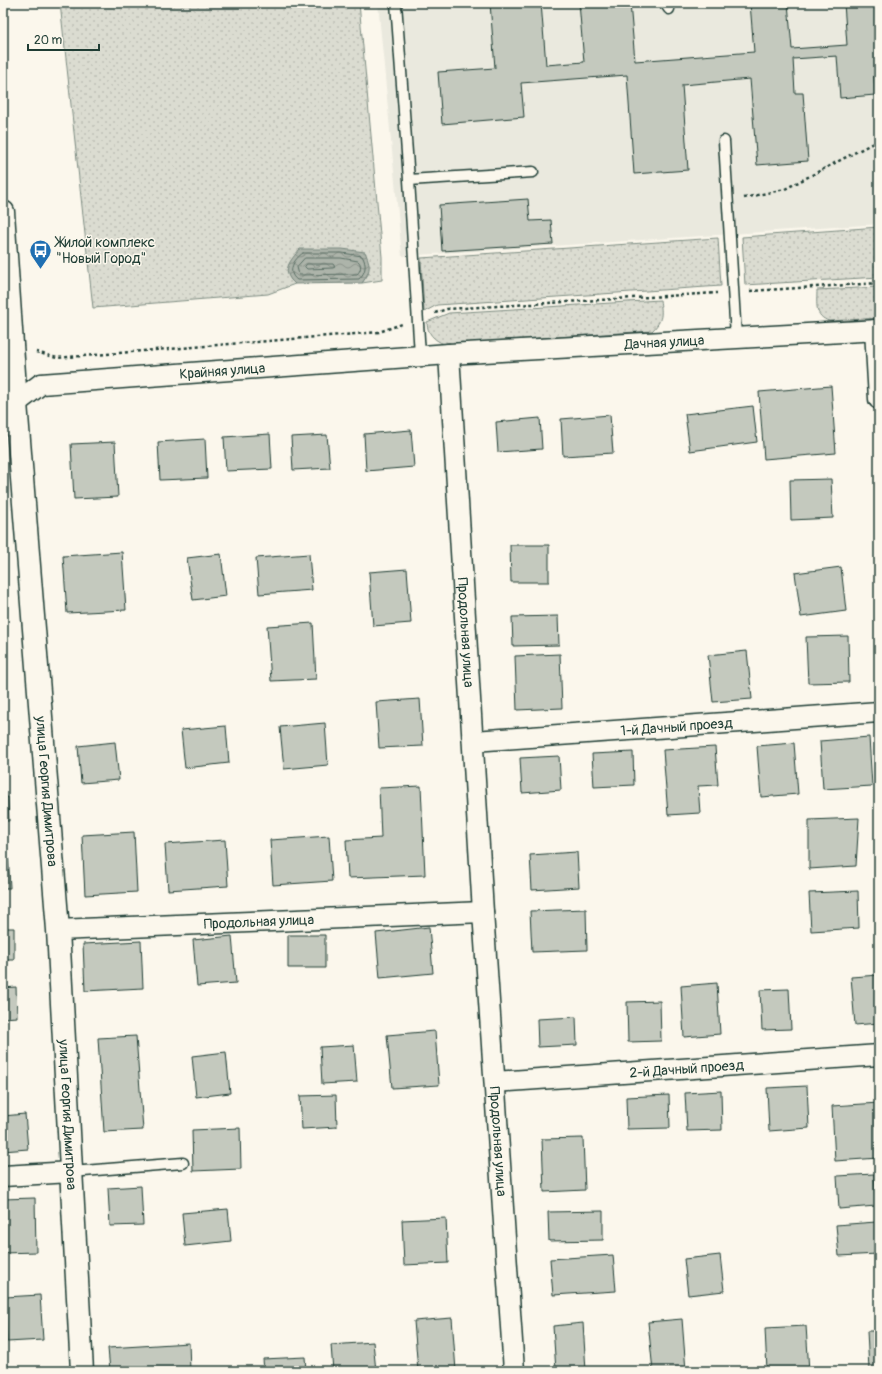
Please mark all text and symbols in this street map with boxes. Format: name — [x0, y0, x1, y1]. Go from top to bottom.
scale bar — [28, 26, 99, 52]
text: 20 m — [34, 33, 63, 48]
place label: Жилой комплекс "Новый Город" — [54, 234, 155, 267]
bus stop icon: Жилой комплекс "Новый Город" — [27, 237, 53, 270]
street label: Дачная улица — [623, 331, 705, 353]
street label: Крайняя улица — [179, 359, 266, 382]
street label: Продольная улица — [454, 577, 478, 688]
street label: улица Георгия Димитрова — [32, 714, 61, 867]
street label: 1-й Дачный проезд — [620, 714, 734, 739]
street label: Продольная улица — [203, 911, 314, 932]
street label: улица Георгия Димитрова — [55, 1038, 81, 1190]
street label: 2-й Дачный проезд — [629, 1056, 745, 1081]
street label: Продольная улица — [486, 1086, 511, 1197]

